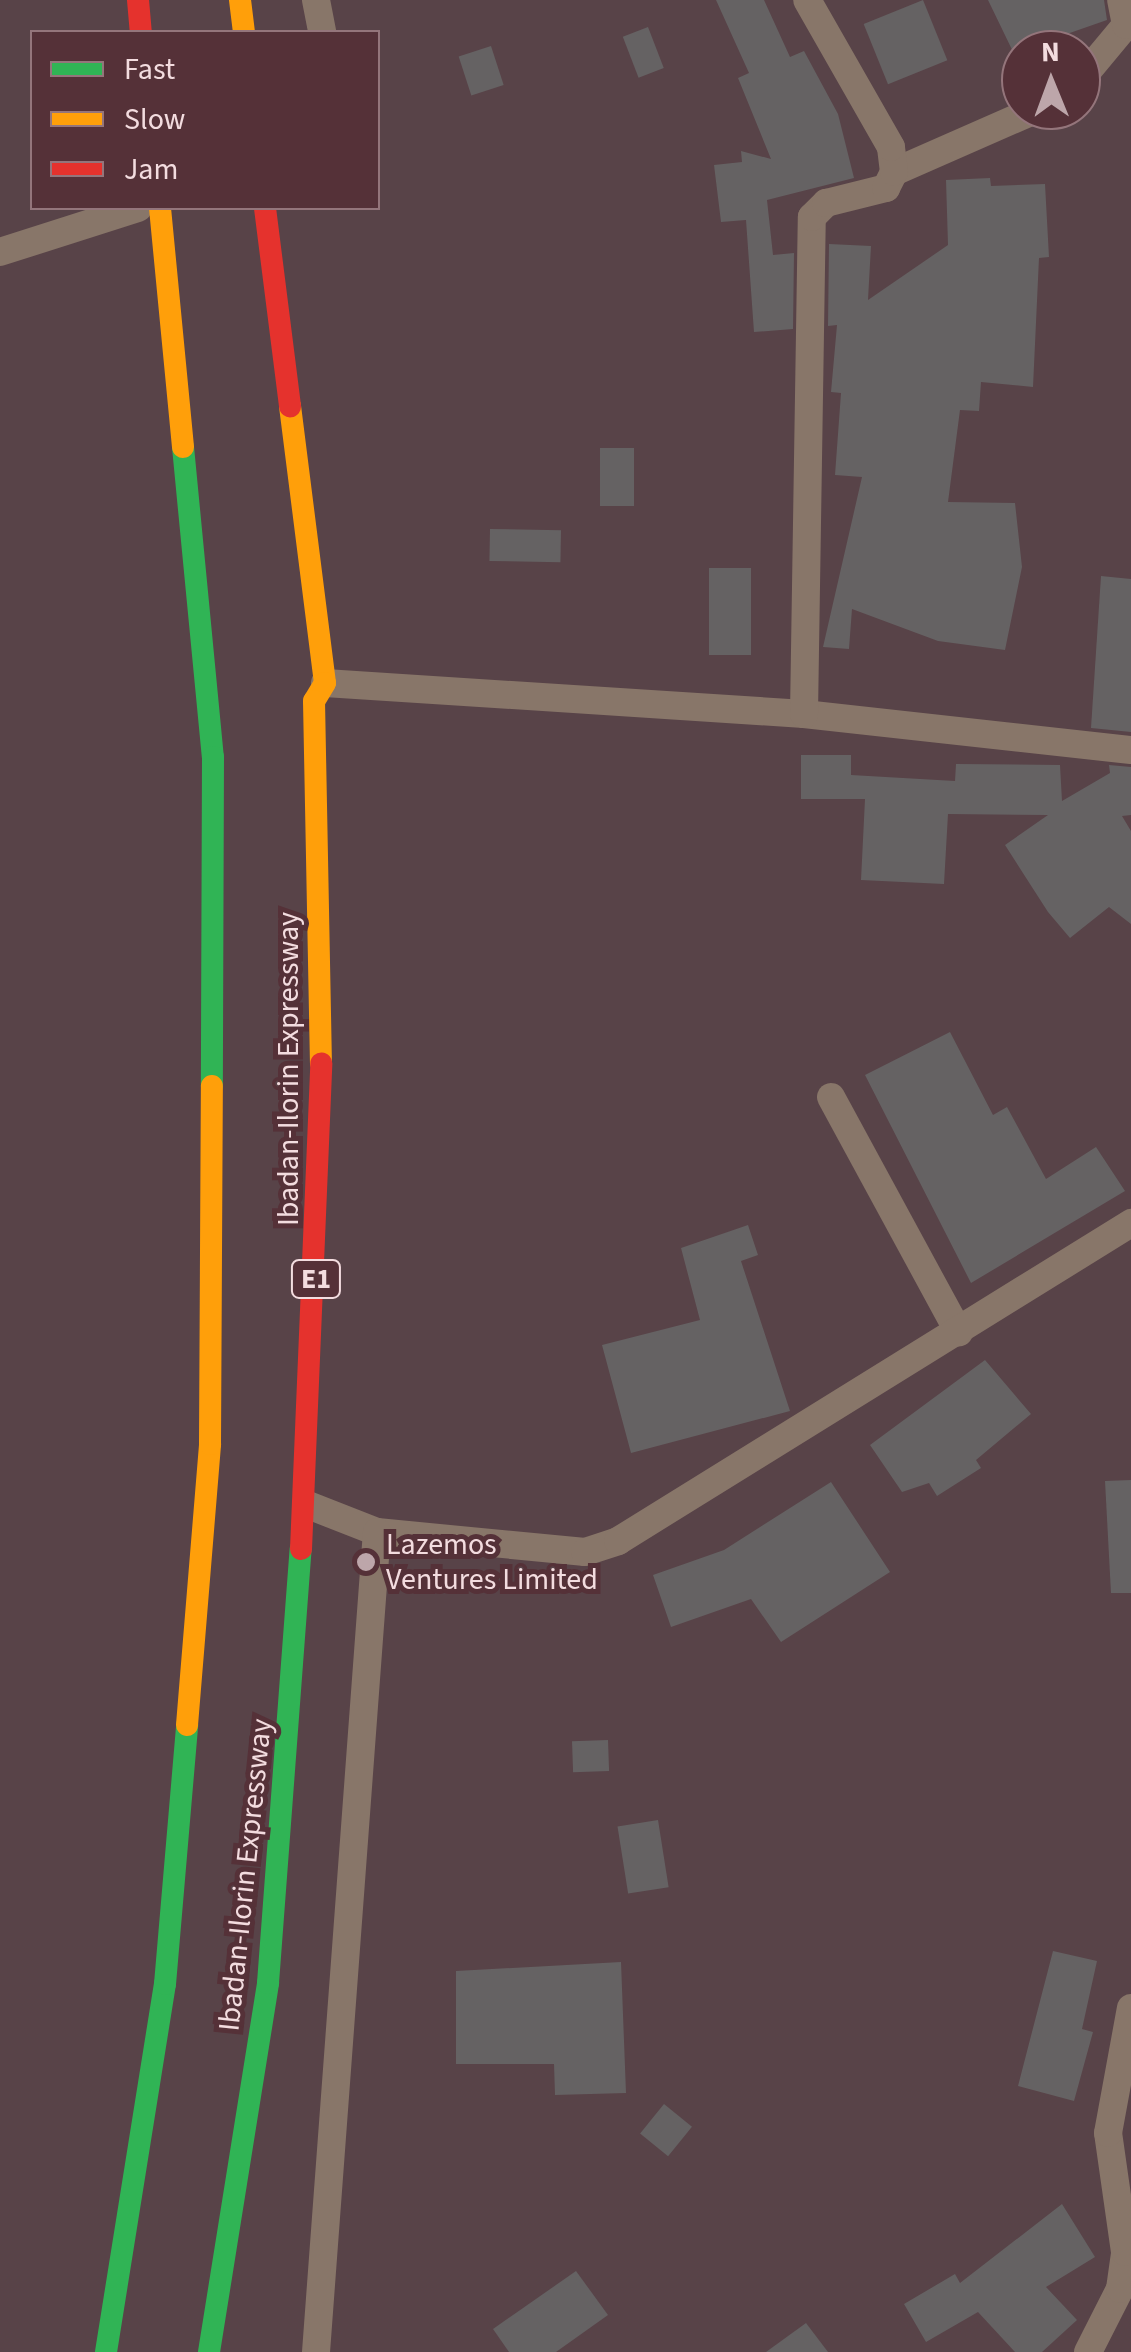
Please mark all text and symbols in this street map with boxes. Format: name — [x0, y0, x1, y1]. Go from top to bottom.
legend — [30, 30, 380, 210]
north arrow — [1001, 30, 1101, 130]
text: N — [1041, 32, 1060, 72]
text: Fast — [124, 48, 175, 91]
text: Slow — [124, 98, 185, 141]
text: Jam — [124, 148, 178, 191]
street label: Ibadan-Ilorin Expressway — [271, 912, 307, 1226]
road number: E1 — [288, 1256, 344, 1302]
place label: Lazemos Ventures Limited — [386, 1527, 598, 1598]
marker: Lazemos Ventures Limited — [355, 1551, 377, 1573]
street label: Ibadan-Ilorin Expressway — [212, 1717, 280, 2033]

